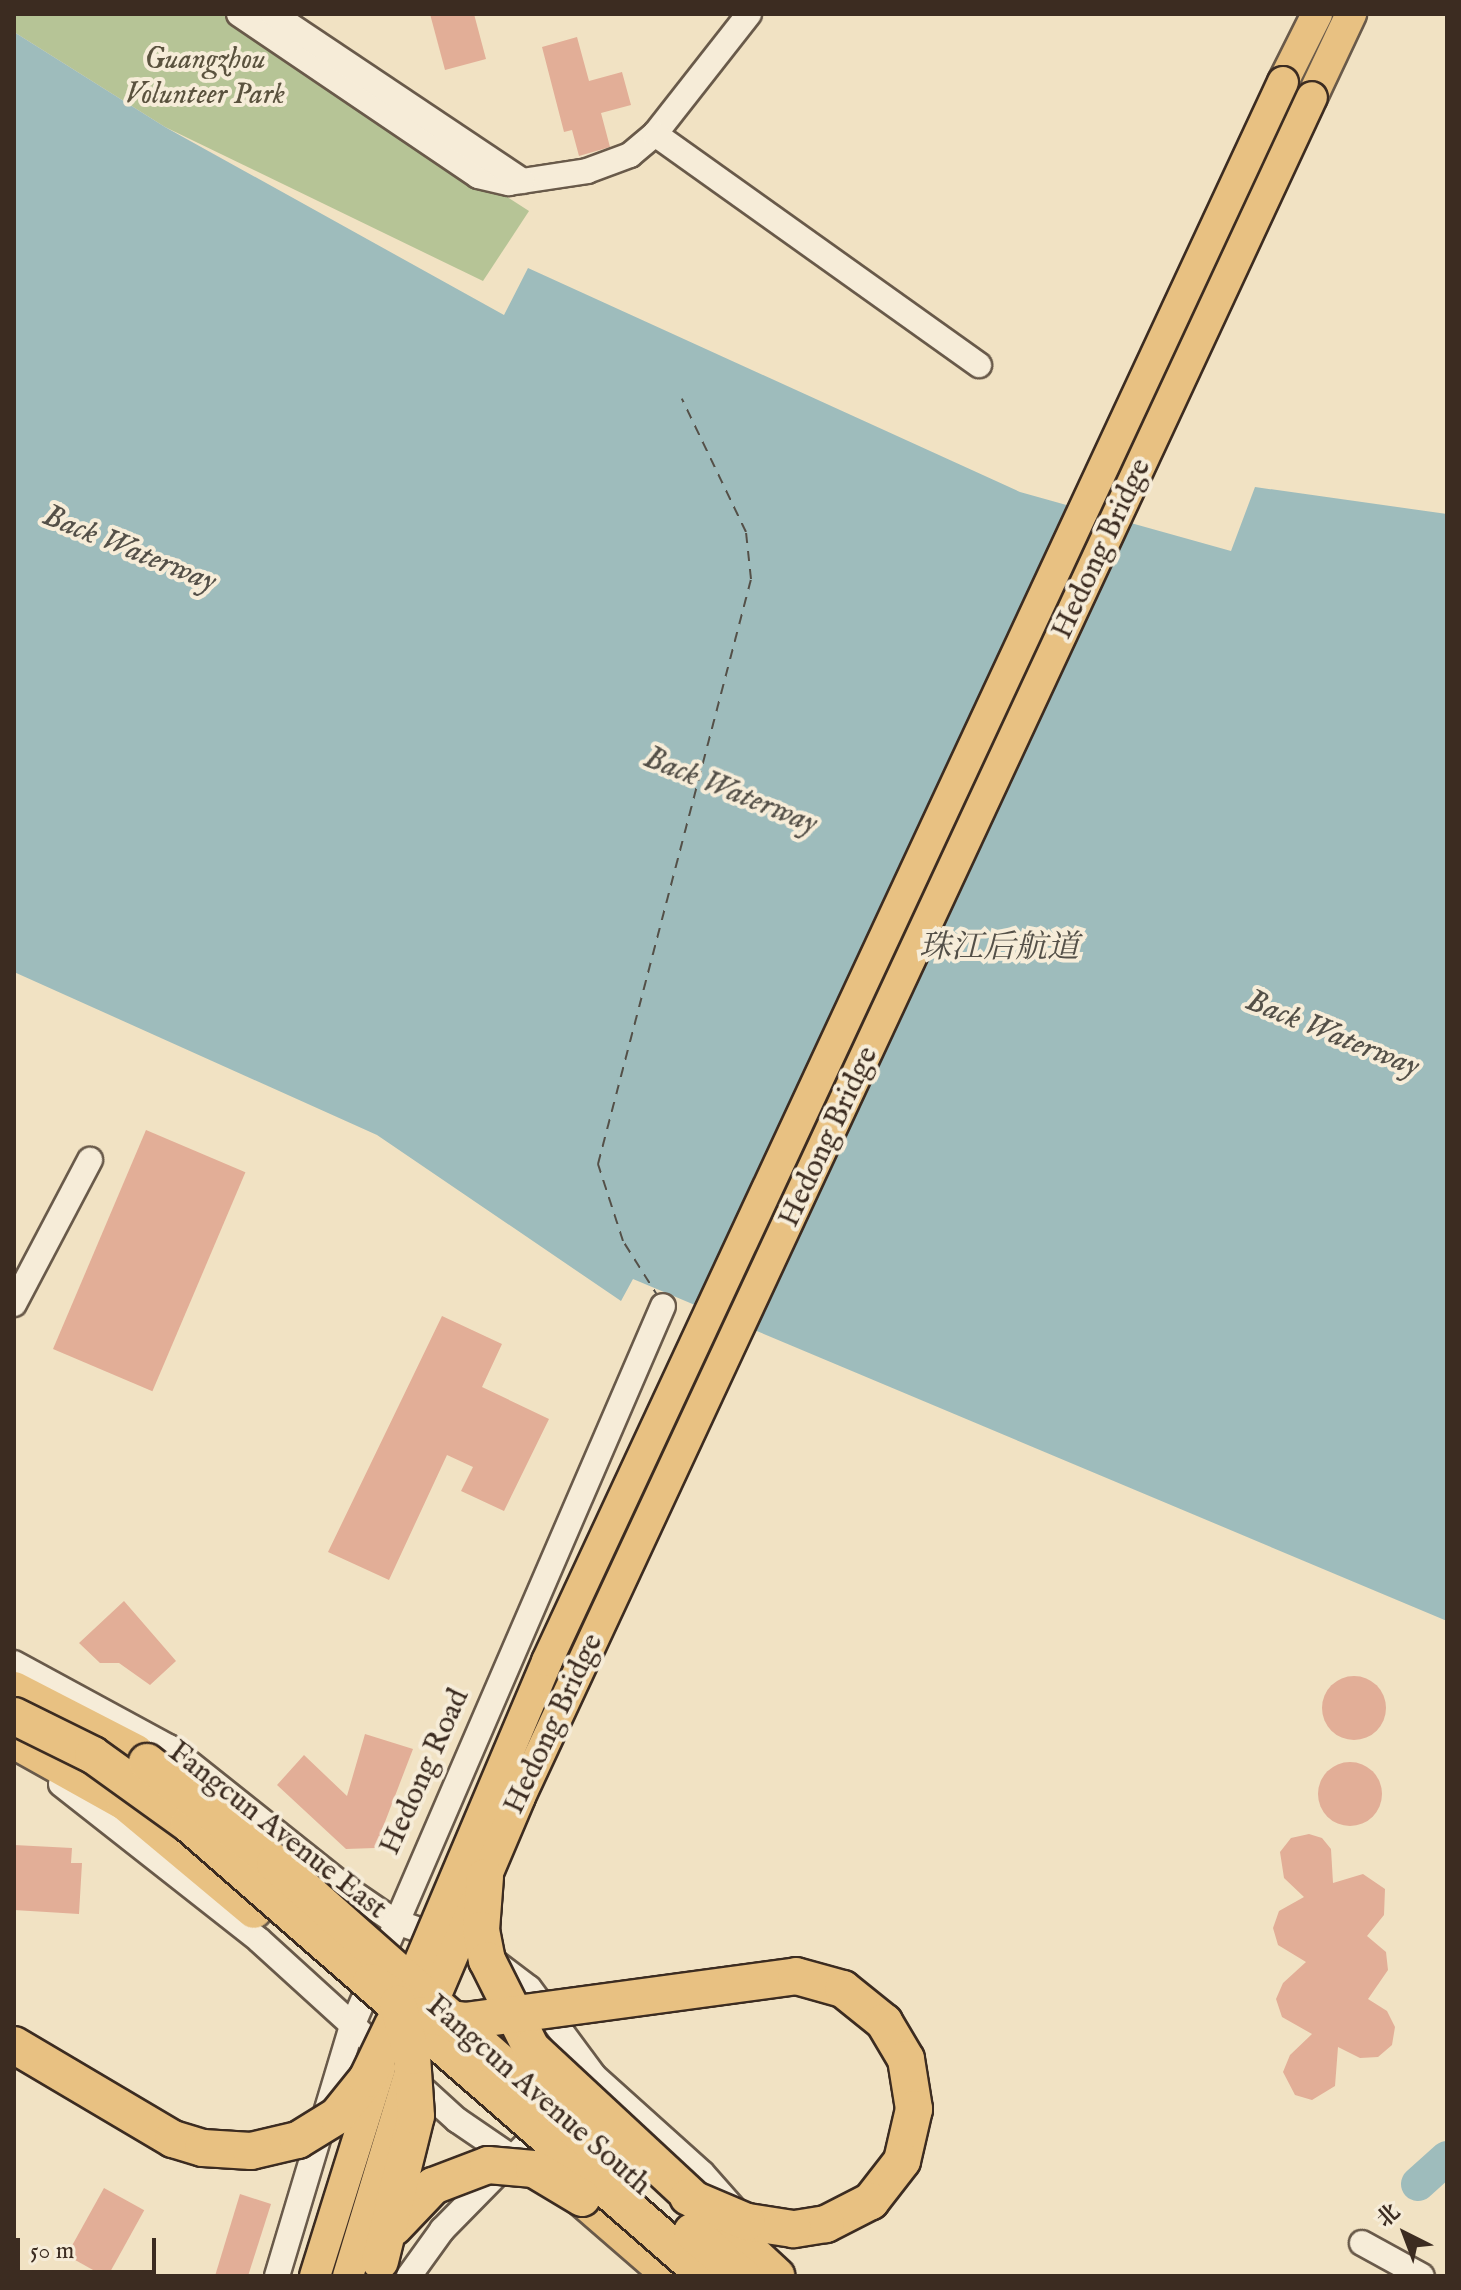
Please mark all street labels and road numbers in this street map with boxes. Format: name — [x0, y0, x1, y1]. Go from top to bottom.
street label: Hedong Bridge — [1045, 453, 1159, 645]
street label: Hedong Bridge — [772, 1041, 886, 1233]
street label: Hedong Bridge — [497, 1628, 611, 1820]
street label: Hedong Road — [372, 1683, 478, 1861]
street label: Fangcun Avenue East — [160, 1734, 394, 1928]
street label: Fangcun Avenue South — [418, 1989, 658, 2203]

